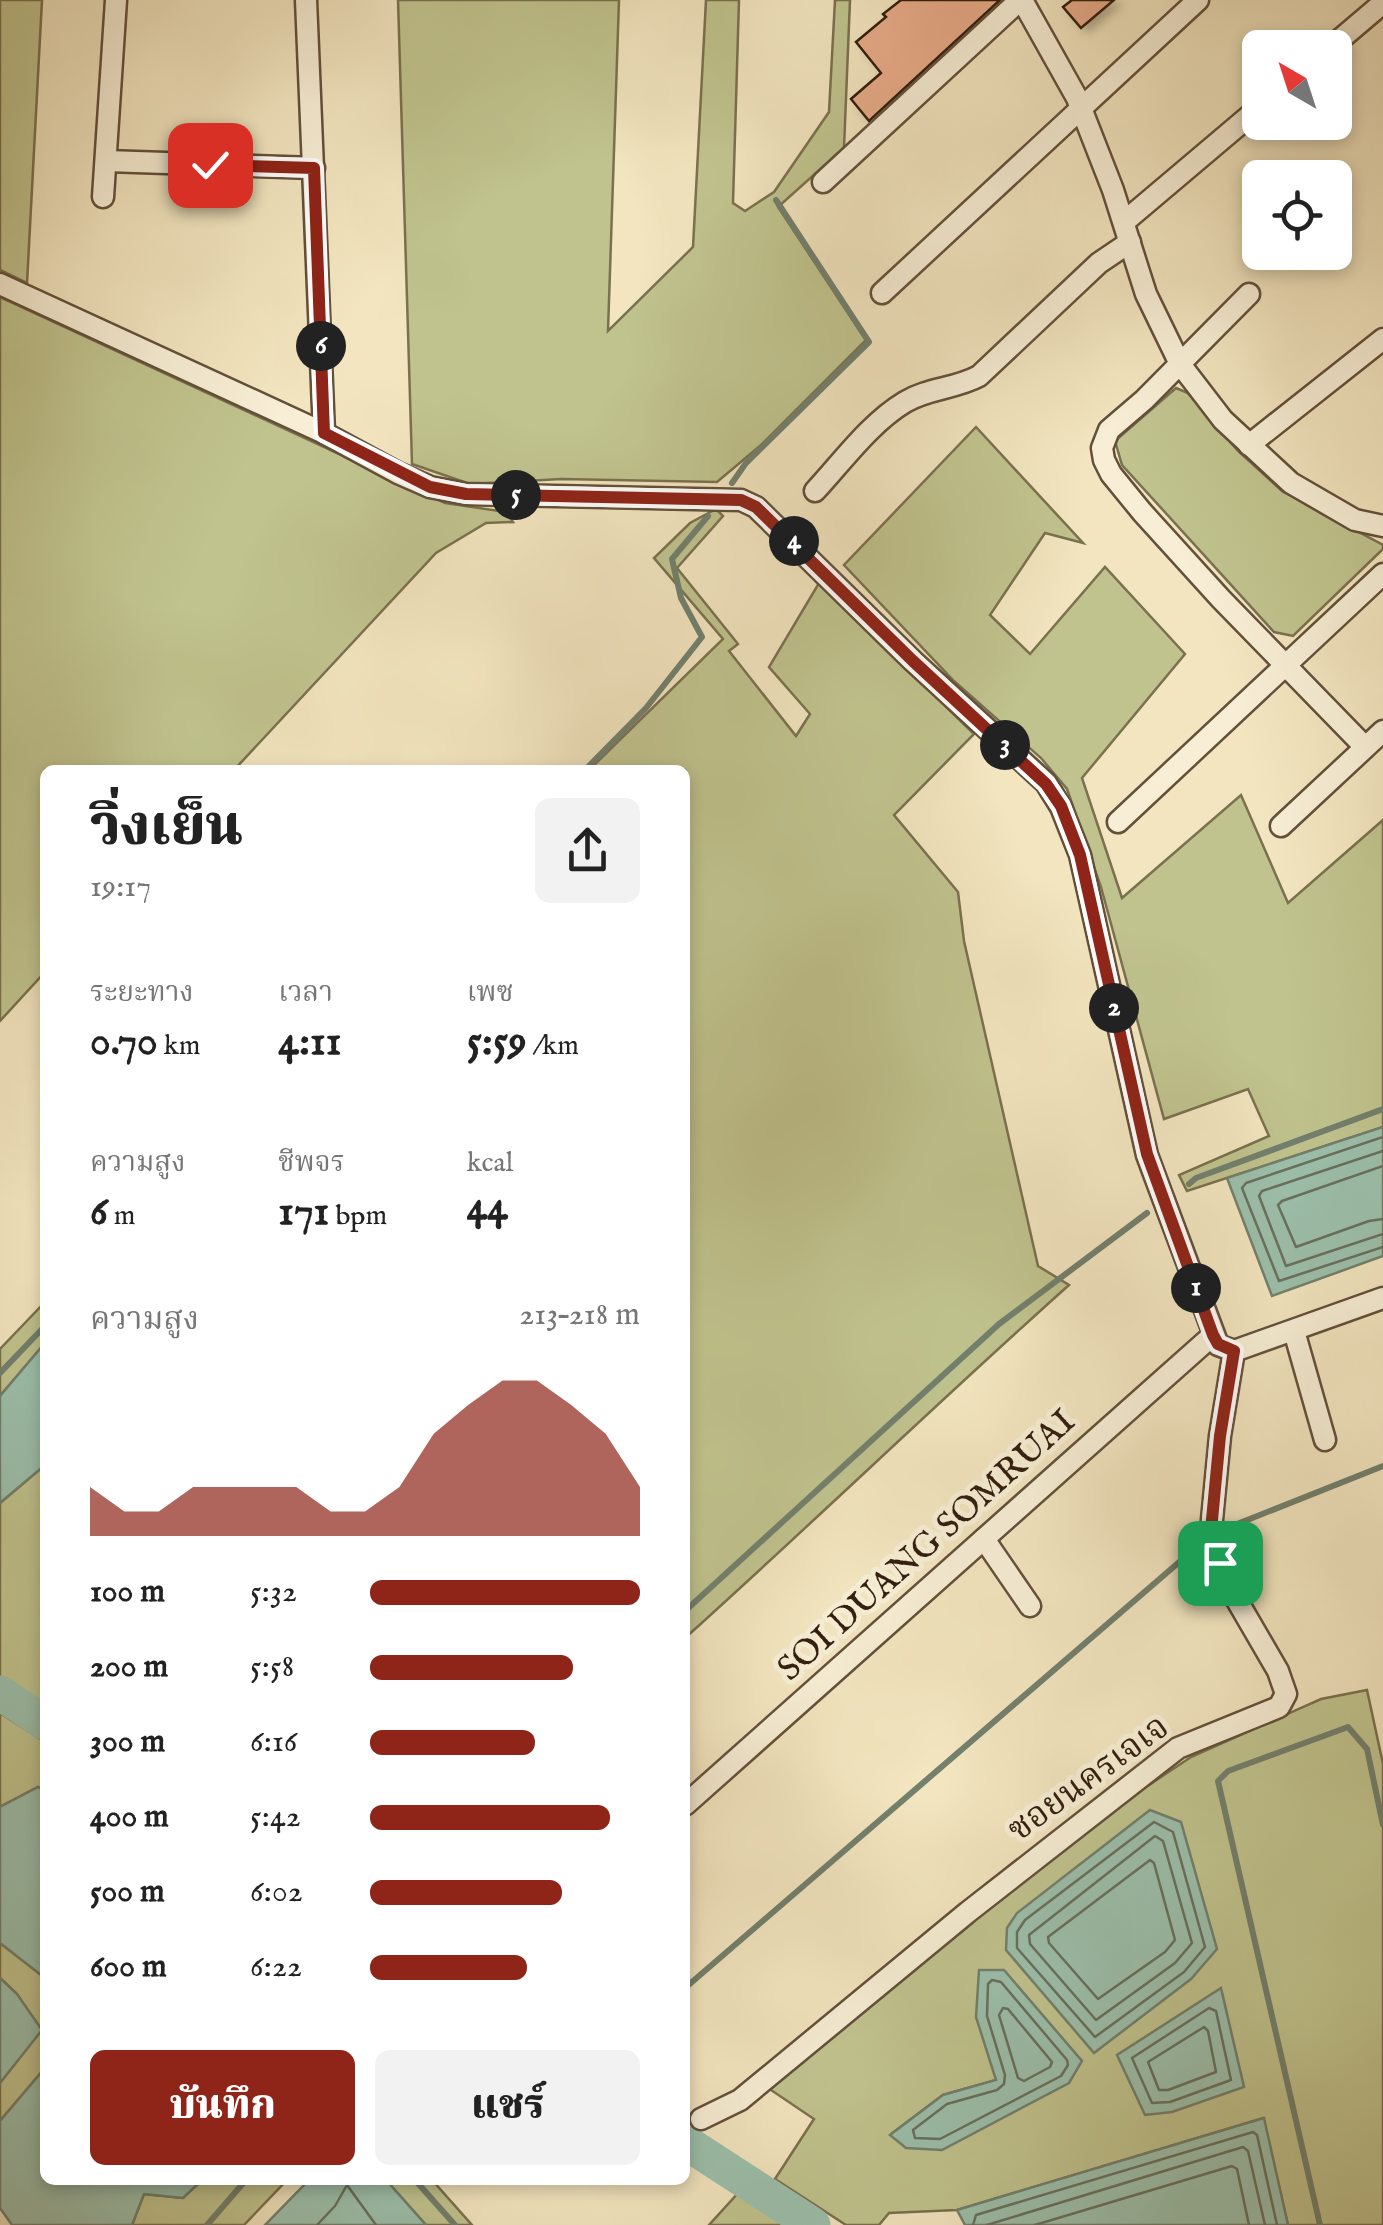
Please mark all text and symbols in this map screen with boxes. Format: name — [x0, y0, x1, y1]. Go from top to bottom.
north arrow — [1242, 30, 1352, 140]
map controls — [1242, 30, 1352, 270]
pin — [168, 123, 253, 208]
icon: check — [183, 138, 238, 193]
button: locate — [1242, 160, 1352, 270]
pin: 6 — [296, 321, 346, 371]
text: 6 — [315, 328, 327, 363]
pin: 5 — [491, 470, 541, 520]
text: 5 — [511, 477, 521, 512]
pin: 4 — [769, 516, 819, 566]
text: 4 — [787, 523, 801, 558]
pin: 3 — [980, 720, 1030, 770]
text: 3 — [1000, 727, 1010, 762]
text: วิ่งเย็น — [90, 794, 243, 864]
button: share — [535, 798, 640, 903]
text: 19:17 — [90, 867, 151, 908]
text: ระยะทาง — [90, 976, 194, 1011]
text: เวลา — [278, 976, 333, 1011]
text: เพซ — [467, 976, 513, 1011]
pin: 2 — [1089, 983, 1139, 1033]
text: 2 — [1107, 990, 1121, 1025]
text: 0.70 — [90, 1016, 158, 1069]
text: 4:11 — [278, 1016, 341, 1069]
text: 5:59 — [467, 1016, 527, 1069]
text: km — [158, 1029, 200, 1064]
text: /km — [527, 1029, 579, 1064]
text: ความสูง — [90, 1146, 185, 1181]
text: ชีพจร — [278, 1146, 345, 1181]
text: kcal — [467, 1146, 513, 1181]
text: 44 — [467, 1181, 508, 1234]
text: 6 — [90, 1186, 108, 1239]
text: 171 — [278, 1186, 329, 1239]
text: m — [108, 1199, 135, 1234]
text: bpm — [329, 1199, 387, 1234]
pin: 1 — [1171, 1263, 1221, 1313]
text: 1 — [1191, 1270, 1201, 1305]
text: 213–218 m — [519, 1295, 640, 1336]
text: ความสูง — [90, 1300, 199, 1341]
street label: SOI DUANG SOMRUAI — [769, 1400, 1085, 1692]
pin — [1178, 1521, 1263, 1606]
icon: arrive — [1193, 1536, 1248, 1591]
text: 100 m — [90, 1572, 165, 1613]
text: 5:32 — [250, 1572, 297, 1613]
text: 200 m — [90, 1647, 168, 1688]
text: 5:58 — [250, 1647, 294, 1688]
street label: ซอยนครเจเจ — [999, 1705, 1179, 1853]
text: 300 m — [90, 1722, 165, 1763]
text: 6:16 — [250, 1722, 297, 1763]
text: 400 m — [90, 1797, 169, 1838]
text: 5:42 — [250, 1797, 301, 1838]
text: 500 m — [90, 1872, 165, 1913]
text: 6:02 — [250, 1872, 303, 1913]
text: 600 m — [90, 1947, 167, 1988]
text: 6:22 — [250, 1947, 302, 1988]
button: บันทึก — [90, 2050, 355, 2165]
button: แชร์ — [375, 2050, 640, 2165]

